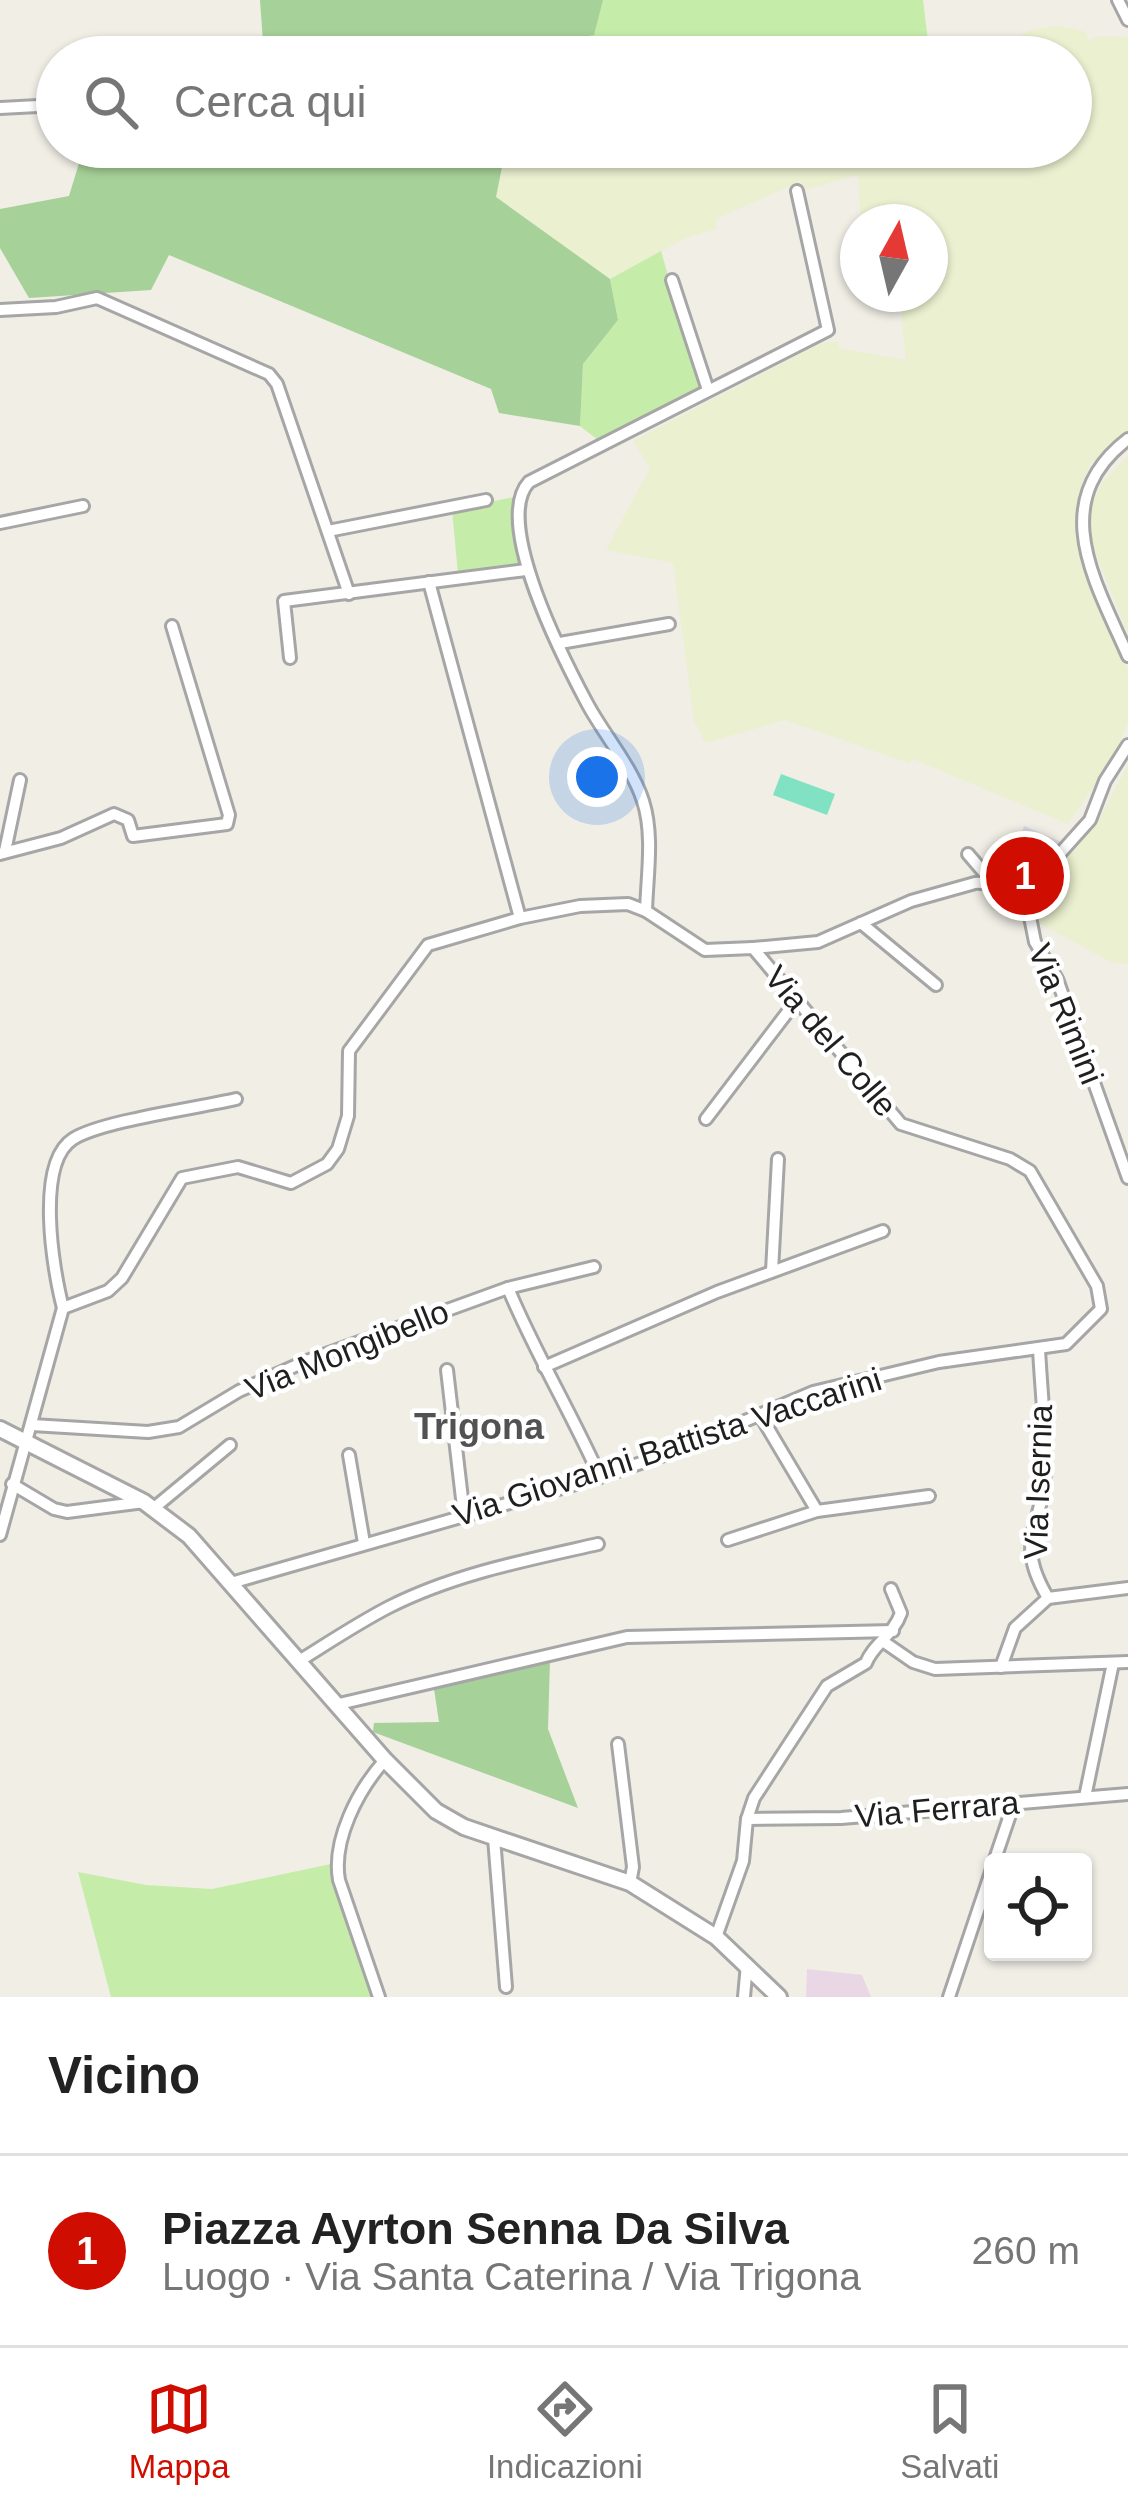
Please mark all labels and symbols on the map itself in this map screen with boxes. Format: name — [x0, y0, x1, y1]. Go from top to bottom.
north arrow — [840, 204, 948, 312]
your location — [567, 747, 627, 807]
pin: 1 — [986, 831, 1064, 921]
street label: Via Rimini — [1021, 938, 1111, 1090]
street label: Via del Colle — [757, 958, 905, 1124]
street label: Via Mongibello — [240, 1292, 454, 1408]
street label: Via Giovanni Battista Vaccarini — [448, 1360, 886, 1534]
street label: Via Isernia — [1017, 1403, 1059, 1560]
district label: Trigona — [414, 1406, 545, 1447]
street label: Via Ferrara — [853, 1783, 1021, 1835]

